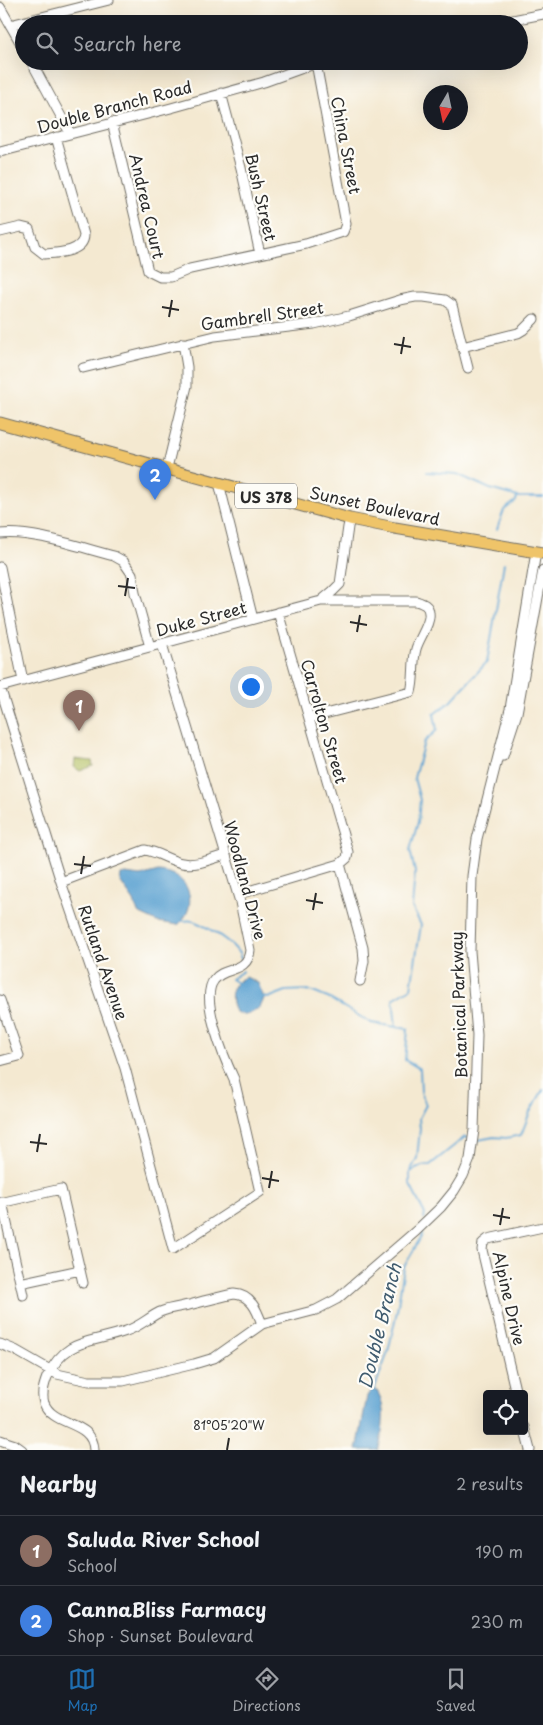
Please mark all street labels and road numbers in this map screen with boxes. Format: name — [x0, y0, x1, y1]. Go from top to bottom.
street label: Double Branch Road — [34, 74, 194, 138]
street label: China Street — [326, 94, 368, 196]
street label: Andrea Court — [124, 151, 172, 262]
street label: Bush Street — [240, 151, 284, 244]
street label: Gambrell Street — [199, 294, 325, 336]
street label: Sunset Boulevard — [308, 480, 442, 531]
road number: US 378 — [235, 484, 297, 508]
street label: Duke Street — [153, 594, 249, 642]
street label: Carrolton Street — [296, 656, 354, 786]
street label: Woodland Drive — [219, 818, 273, 942]
street label: Rutland Avenue — [73, 901, 135, 1023]
street label: Botanical Parkway — [443, 931, 473, 1079]
street label: Alpine Drive — [488, 1249, 532, 1347]

